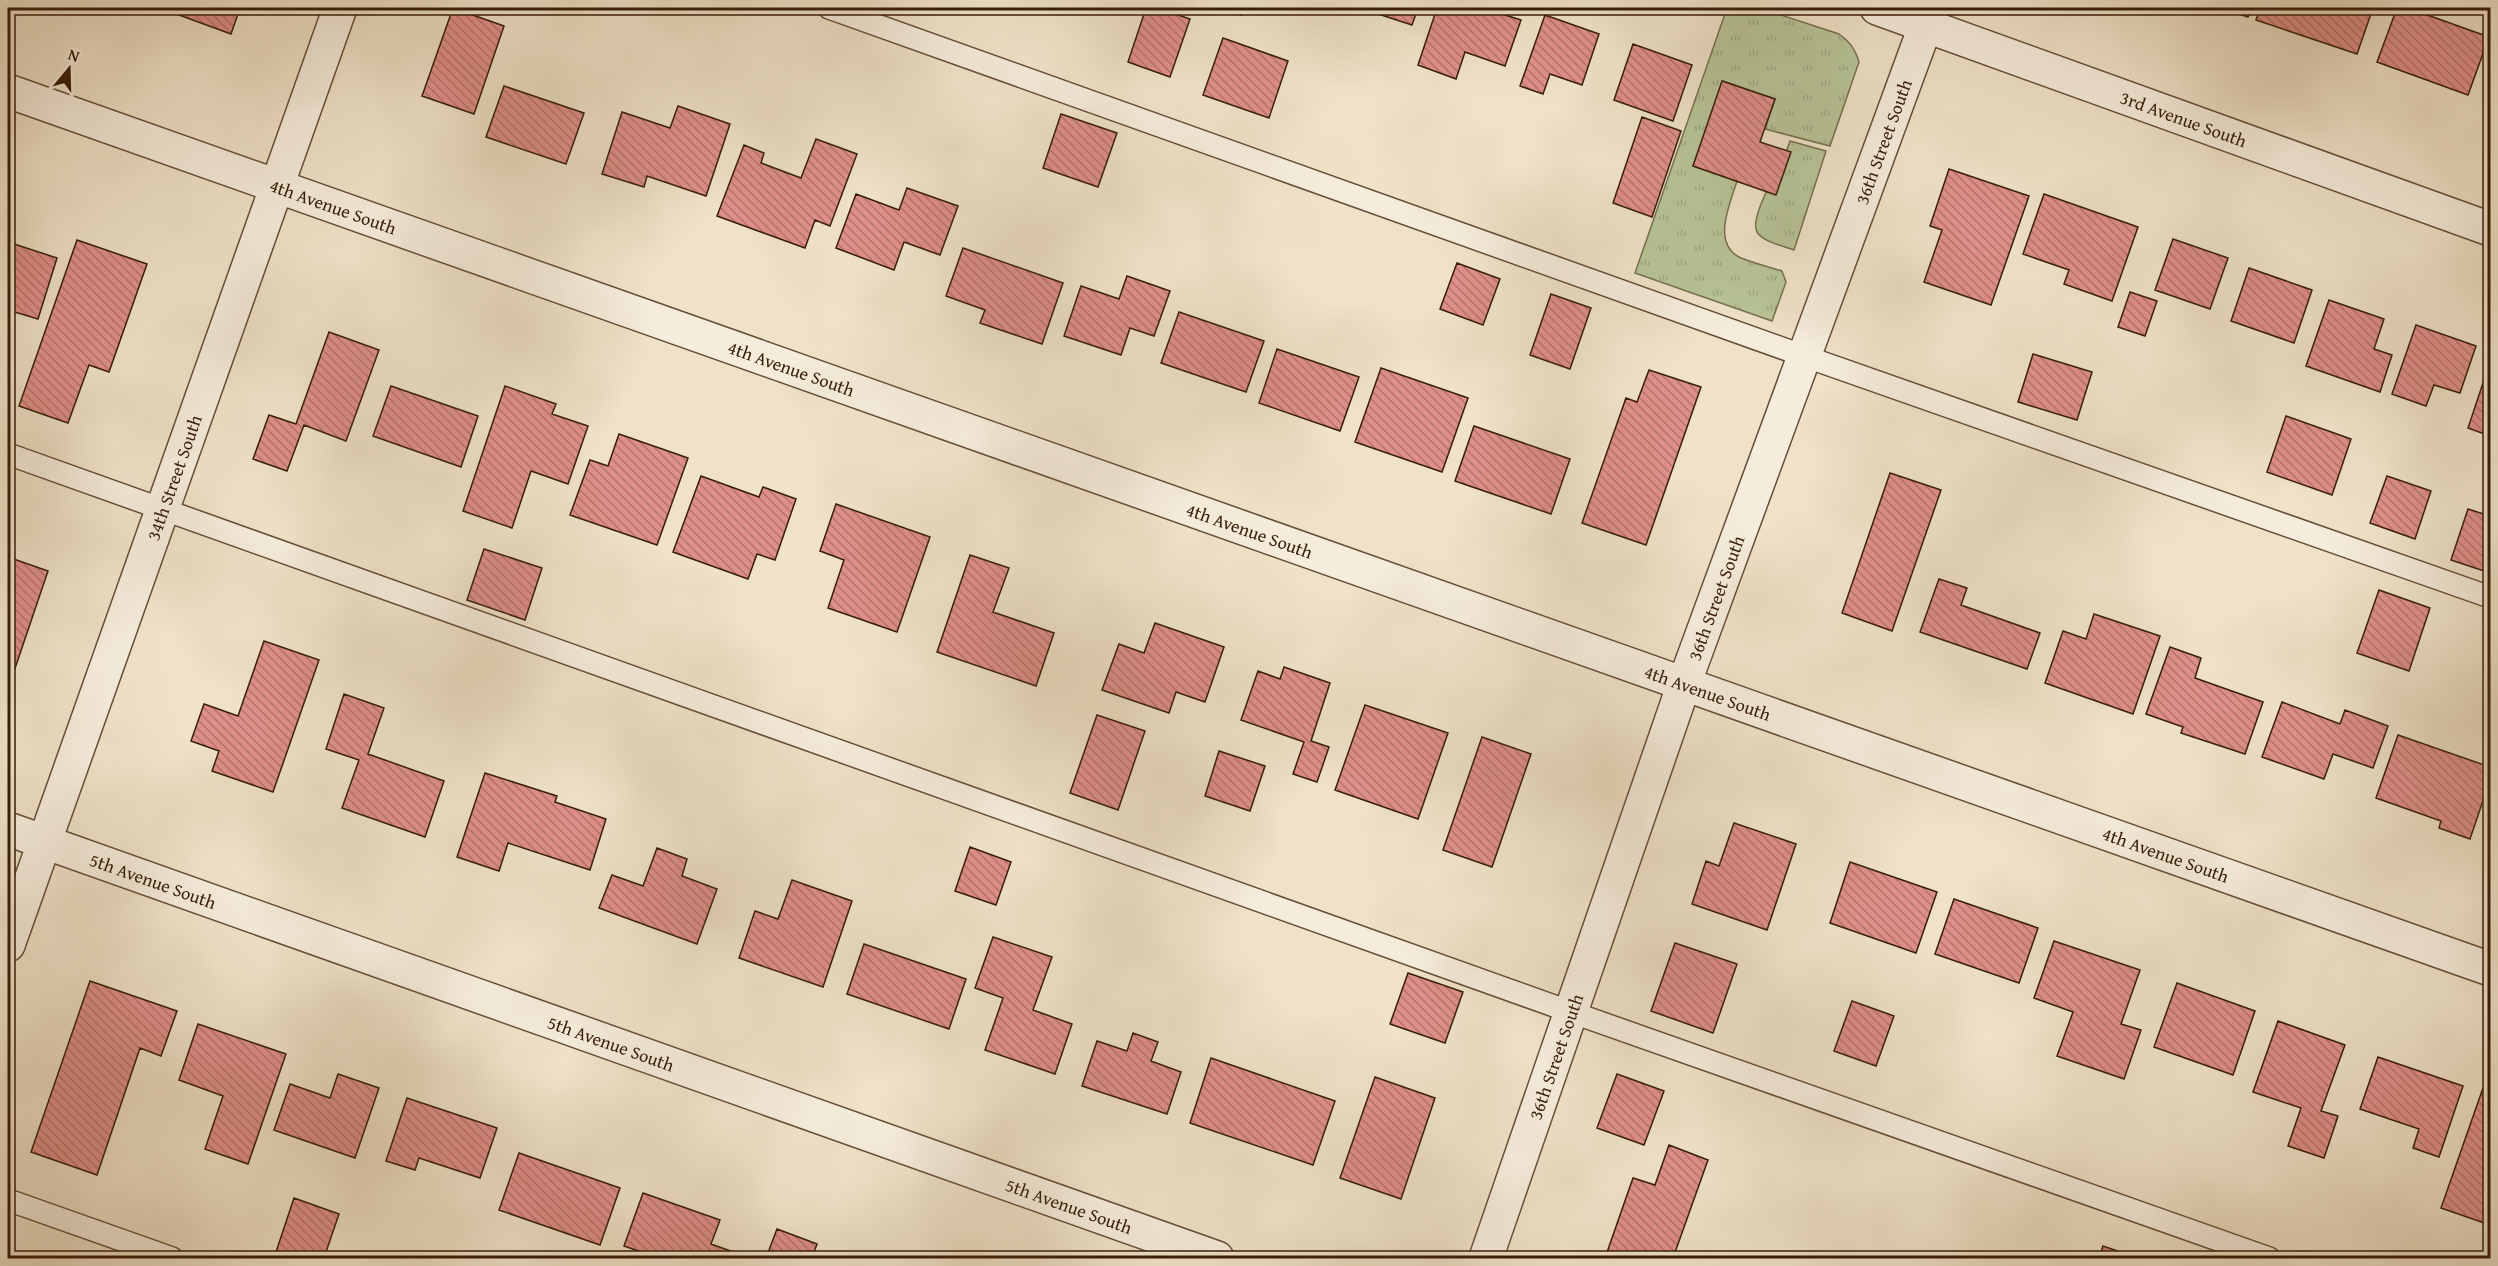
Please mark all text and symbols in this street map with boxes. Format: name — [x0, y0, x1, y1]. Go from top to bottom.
north arrow — [39, 39, 99, 99]
text: N — [65, 42, 83, 68]
street label: 36th Street South — [1848, 75, 1918, 208]
street label: 3rd Avenue South — [2117, 83, 2251, 154]
street label: 4th Avenue South — [266, 171, 400, 241]
street label: 4th Avenue South — [724, 333, 858, 403]
street label: 34th Street South — [139, 411, 208, 544]
street label: 4th Avenue South — [1183, 495, 1317, 565]
street label: 36th Street South — [1680, 531, 1751, 664]
street label: 4th Avenue South — [1641, 657, 1775, 727]
street label: 4th Avenue South — [2099, 820, 2233, 889]
street label: 5th Avenue South — [86, 846, 220, 915]
street label: 36th Street South — [1521, 990, 1590, 1123]
street label: 5th Avenue South — [544, 1008, 678, 1078]
street label: 5th Avenue South — [1002, 1171, 1136, 1240]

